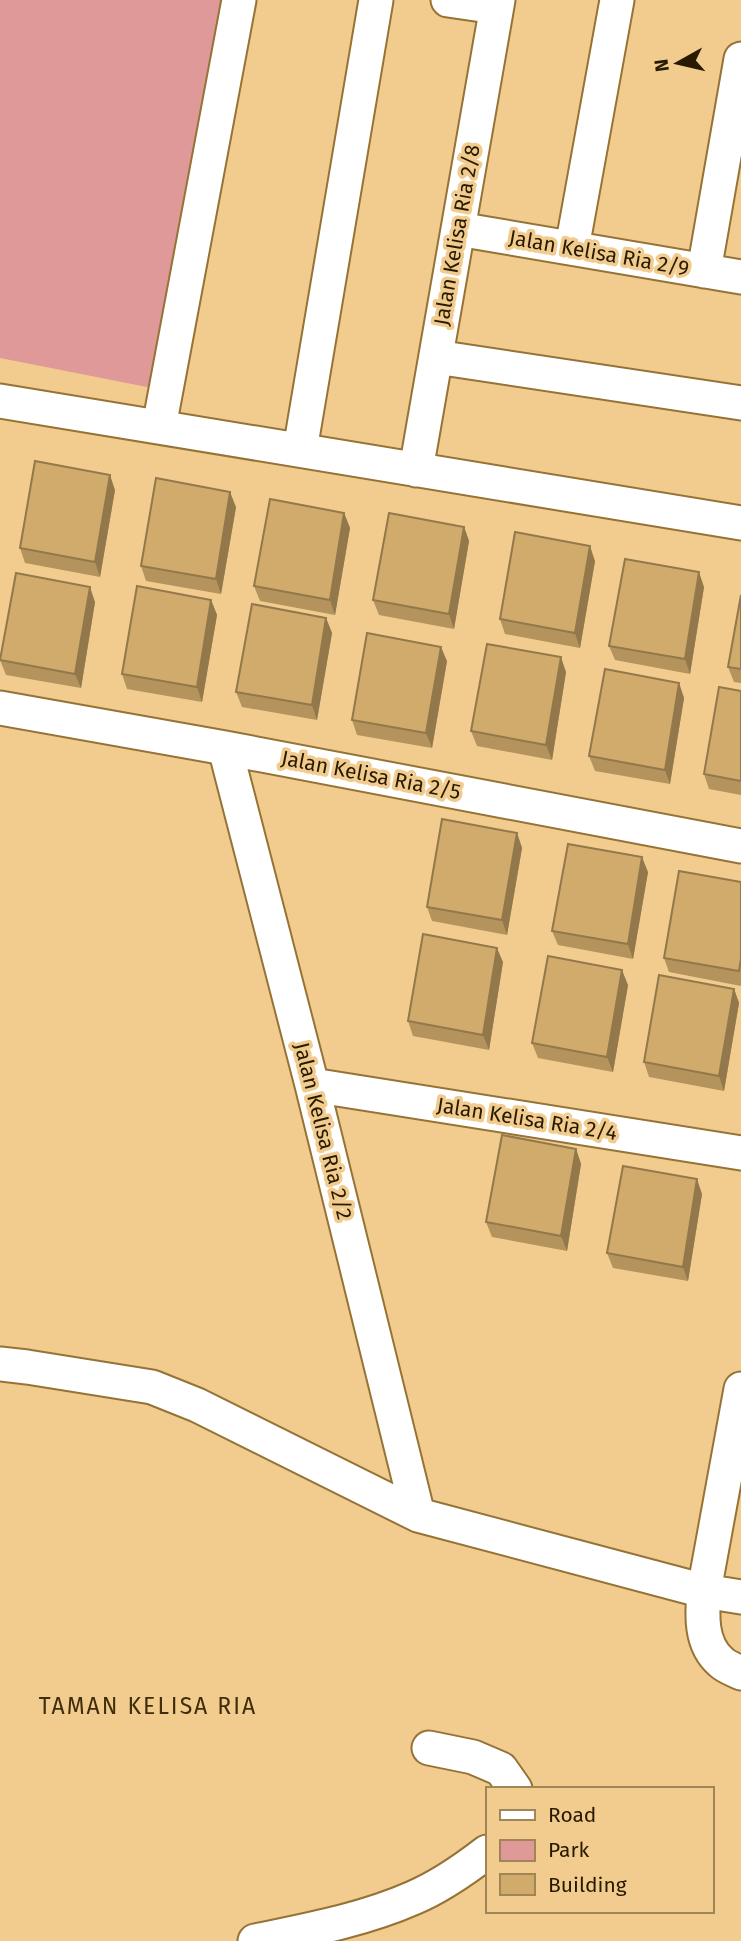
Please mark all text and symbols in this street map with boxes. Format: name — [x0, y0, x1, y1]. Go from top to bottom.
north arrow — [643, 28, 713, 98]
text: N — [649, 57, 674, 73]
street label: Jalan Kelisa Ria 2/8 — [428, 143, 486, 327]
street label: Jalan Kelisa Ria 2/9 — [507, 224, 691, 282]
street label: Jalan Kelisa Ria 2/5 — [279, 745, 463, 805]
street label: Jalan Kelisa Ria 2/2 — [288, 1040, 358, 1222]
street label: Jalan Kelisa Ria 2/4 — [435, 1092, 619, 1146]
district label: TAMAN KELISA RIA — [39, 1692, 257, 1720]
legend — [486, 1787, 713, 1913]
text: Road — [548, 1802, 596, 1828]
text: Park — [548, 1837, 590, 1863]
text: Building — [548, 1872, 627, 1898]

